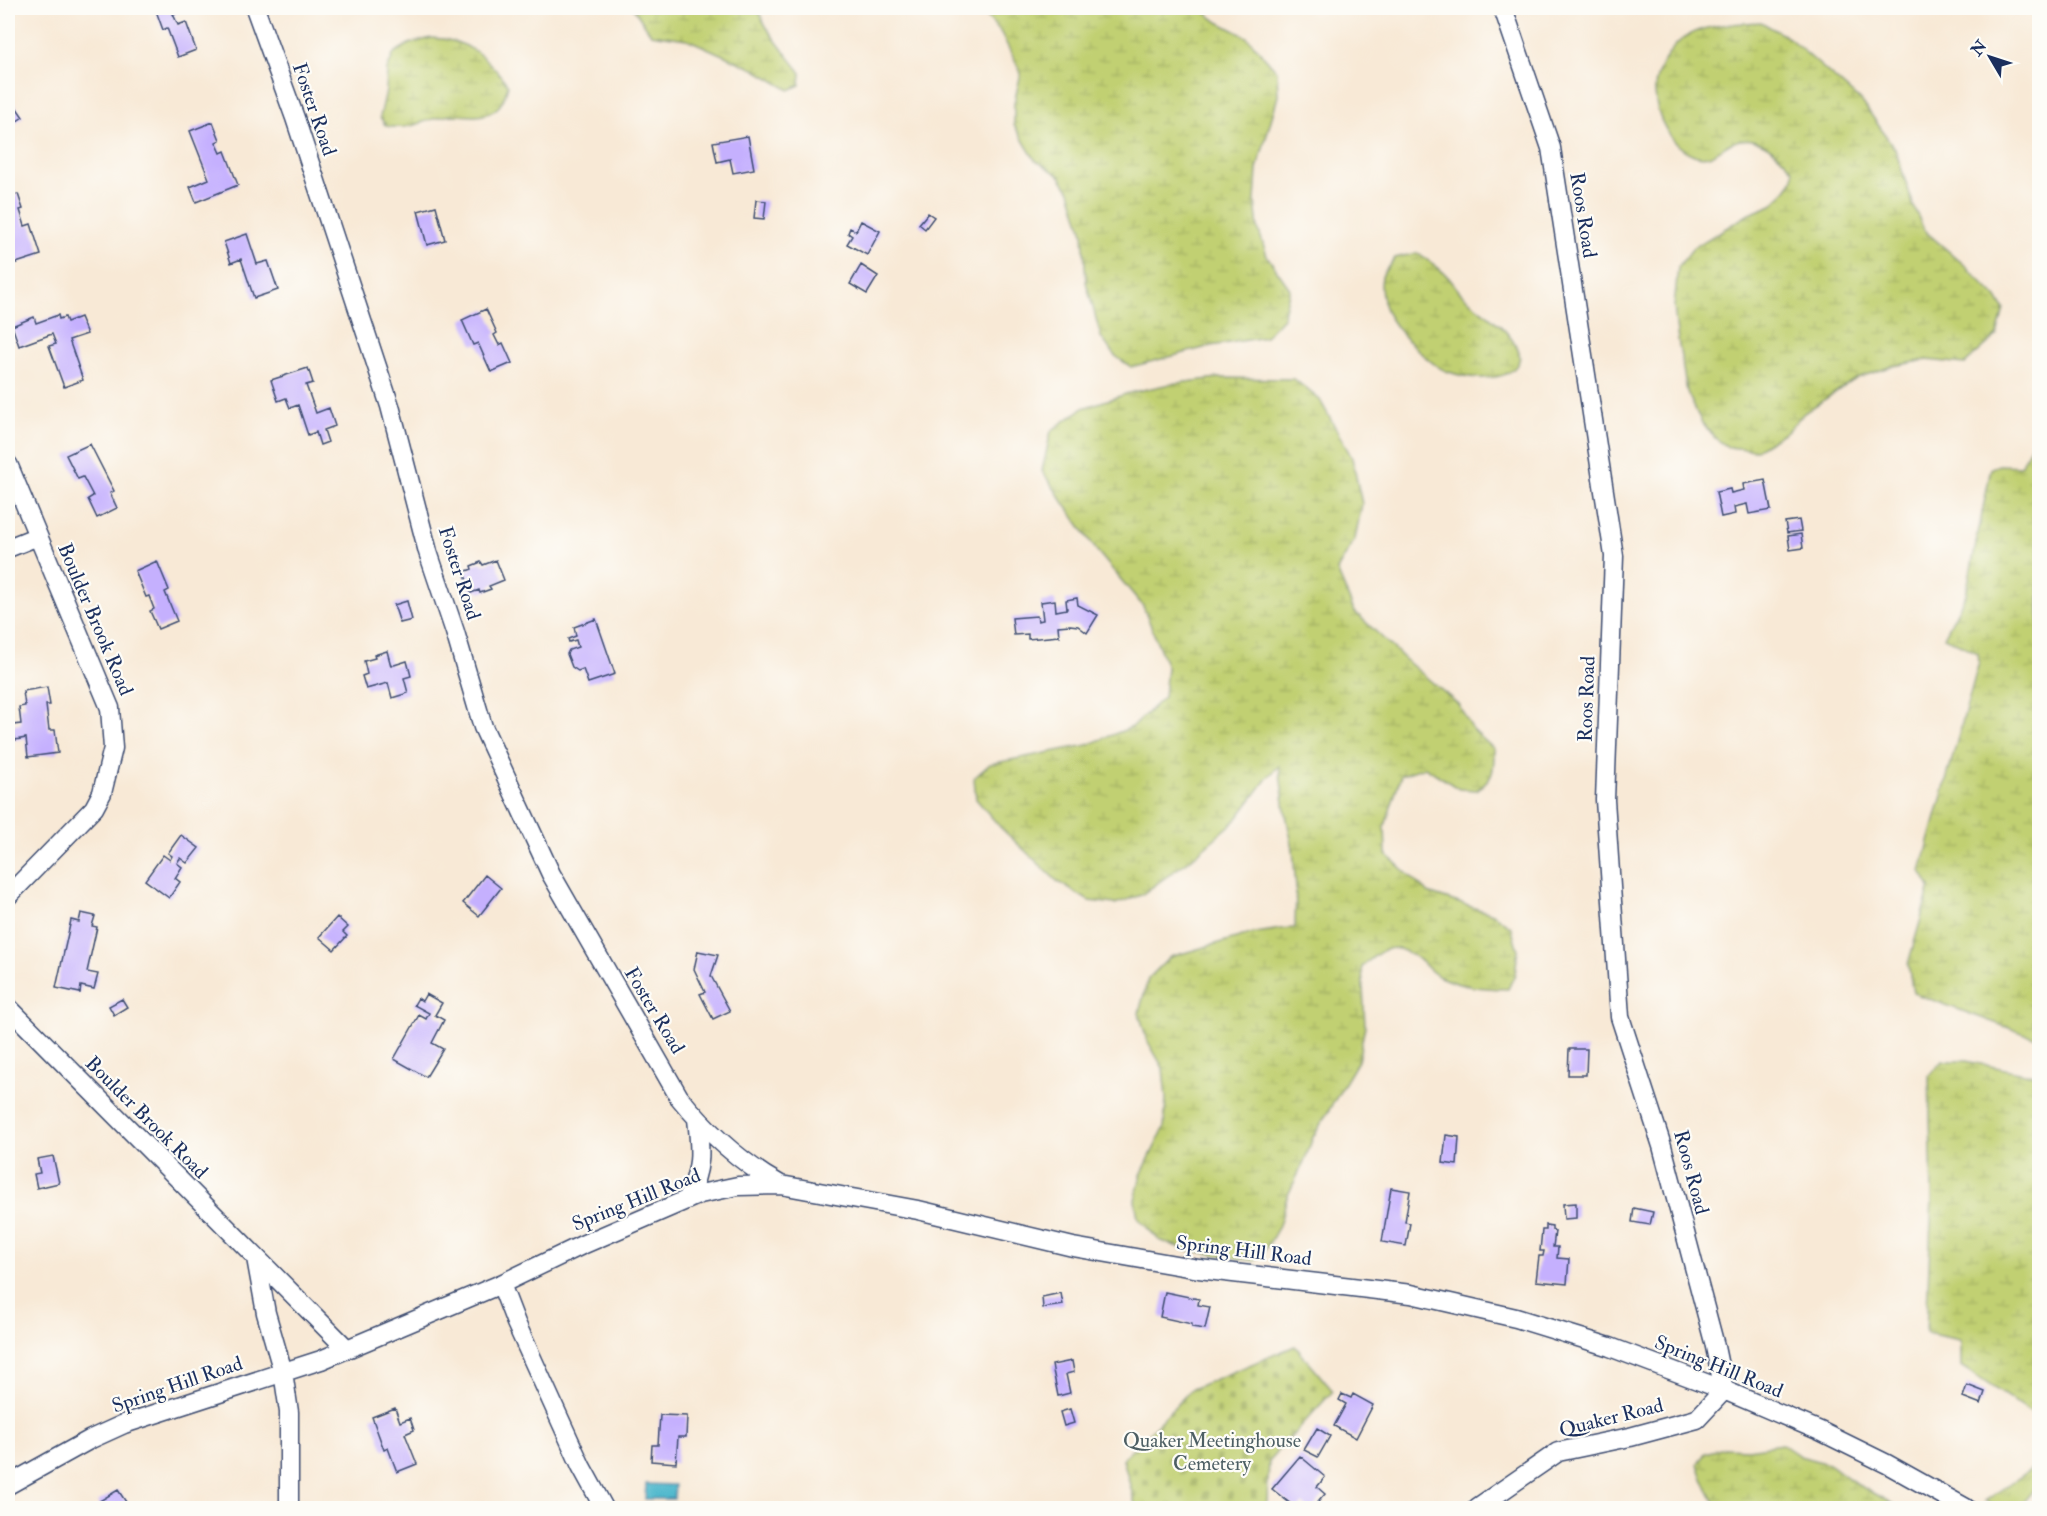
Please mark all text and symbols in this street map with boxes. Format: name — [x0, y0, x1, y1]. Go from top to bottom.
north arrow — [1960, 27, 2020, 87]
text: N — [1966, 36, 1992, 61]
street label: Foster Road — [287, 59, 342, 159]
street label: Roos Road — [1564, 171, 1603, 260]
street label: Foster Road — [433, 523, 486, 623]
street label: Boulder Brook Road — [52, 539, 139, 699]
street label: Roos Road — [1573, 655, 1601, 743]
street label: Foster Road — [619, 962, 690, 1058]
street label: Boulder Brook Road — [80, 1051, 213, 1184]
street label: Roos Road — [1668, 1127, 1715, 1217]
street label: Spring Hill Road — [568, 1162, 705, 1238]
street label: Spring Hill Road — [1175, 1230, 1313, 1272]
street label: Spring Hill Road — [1651, 1329, 1787, 1405]
street label: Spring Hill Road — [109, 1350, 246, 1419]
street label: Quaker Road — [1556, 1392, 1666, 1443]
park label: Quaker Meetinghouse Cemetery — [1123, 1428, 1301, 1476]

